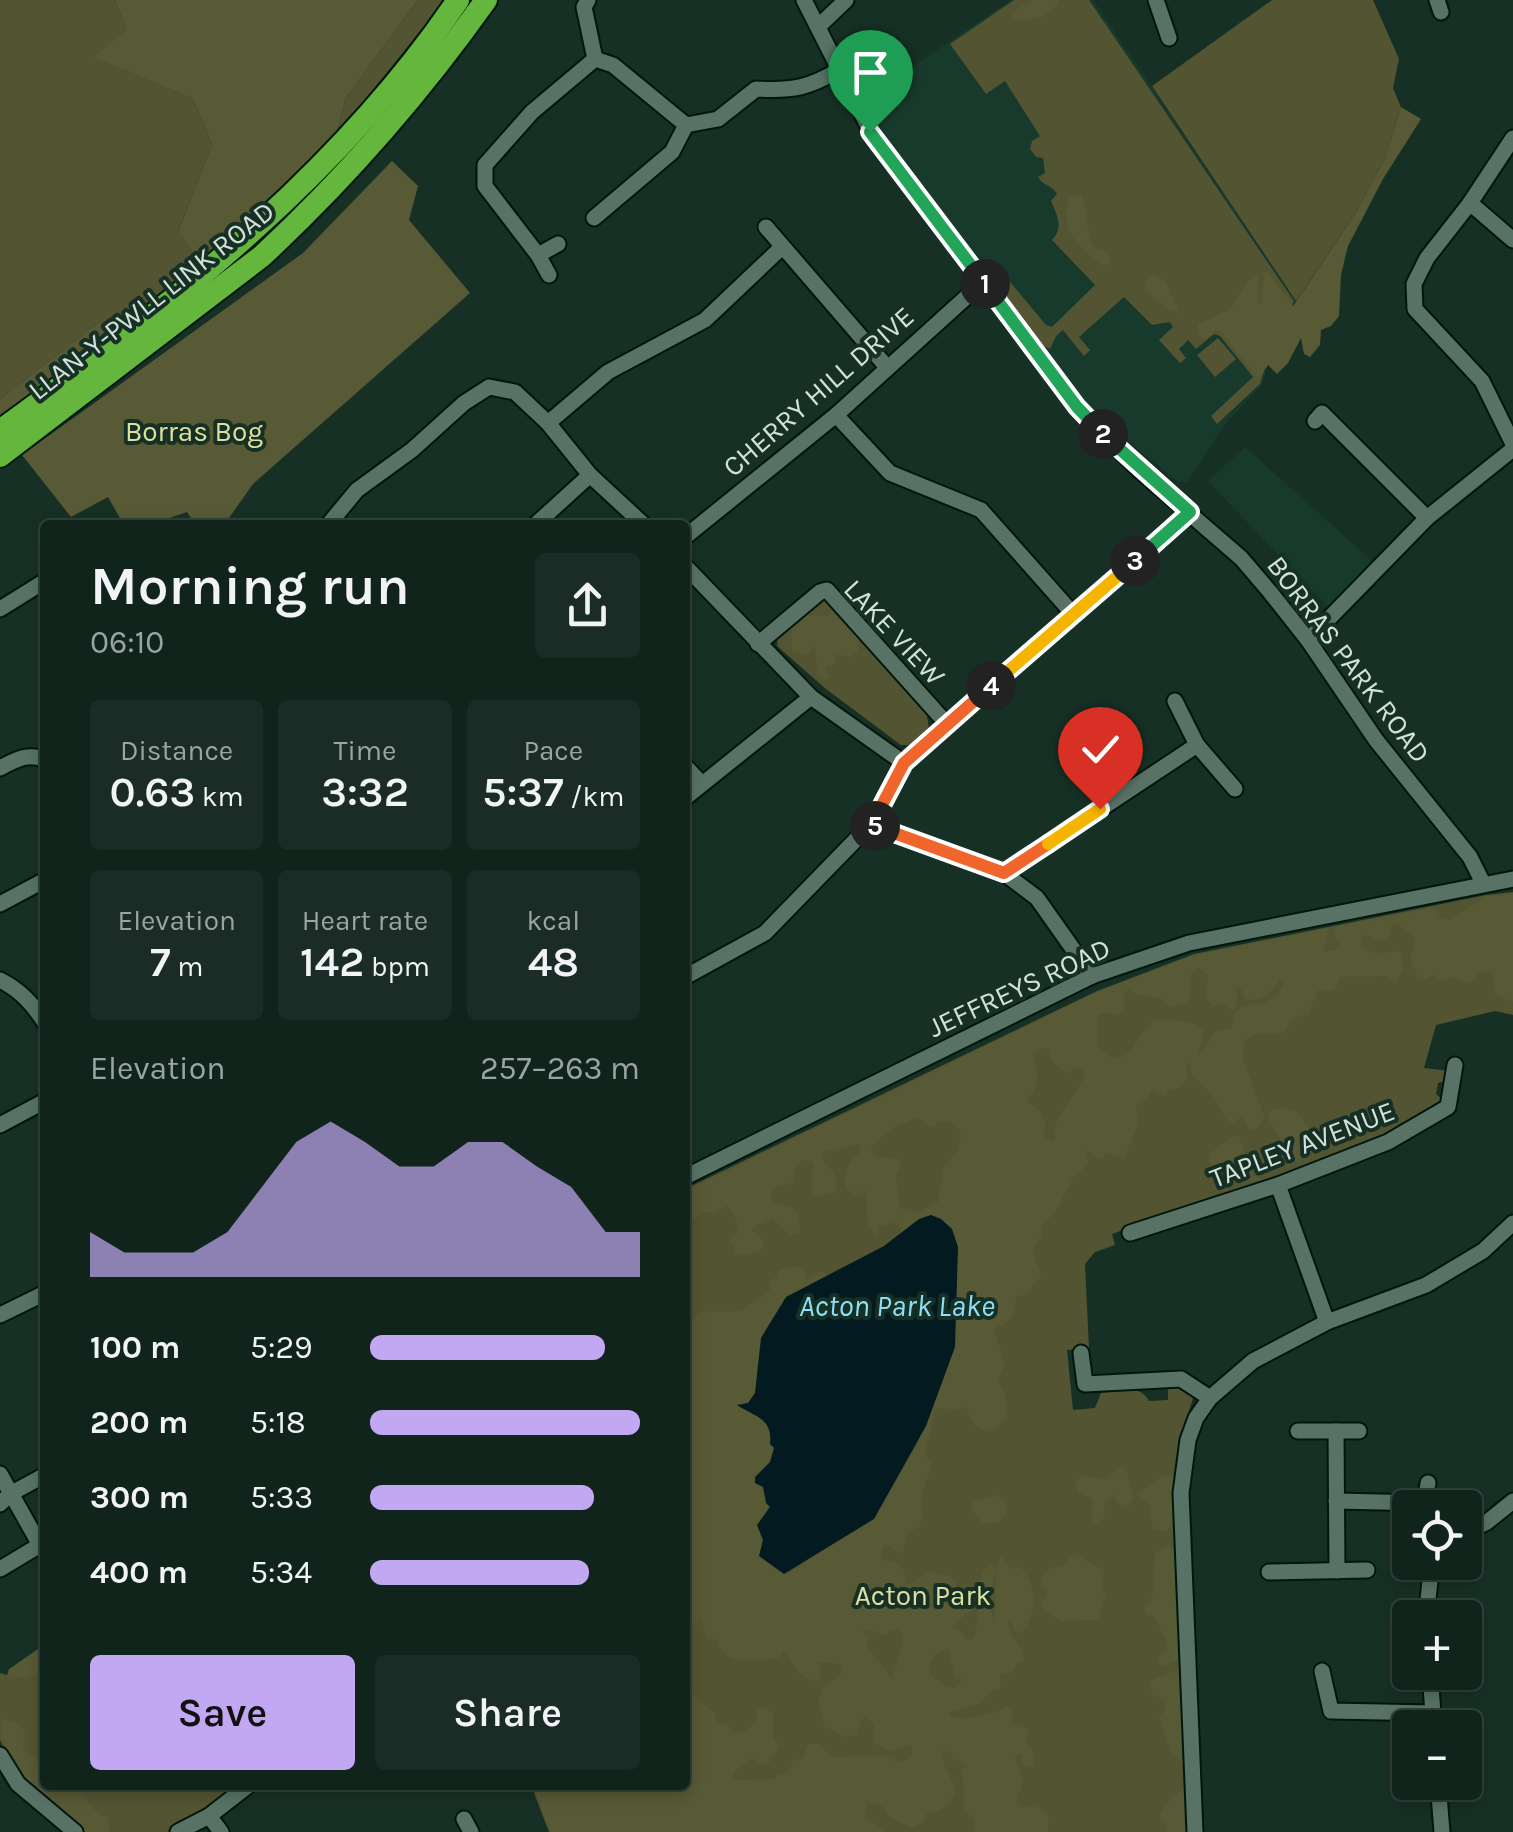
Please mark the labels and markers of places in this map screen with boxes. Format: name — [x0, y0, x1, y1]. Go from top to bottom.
pin — [828, 30, 913, 133]
pin: 1 — [960, 259, 1010, 309]
pin: 2 — [1078, 409, 1128, 459]
pin: 3 — [1110, 536, 1160, 586]
pin: 4 — [966, 661, 1016, 711]
pin — [1058, 707, 1143, 810]
pin: 5 — [850, 801, 900, 851]

